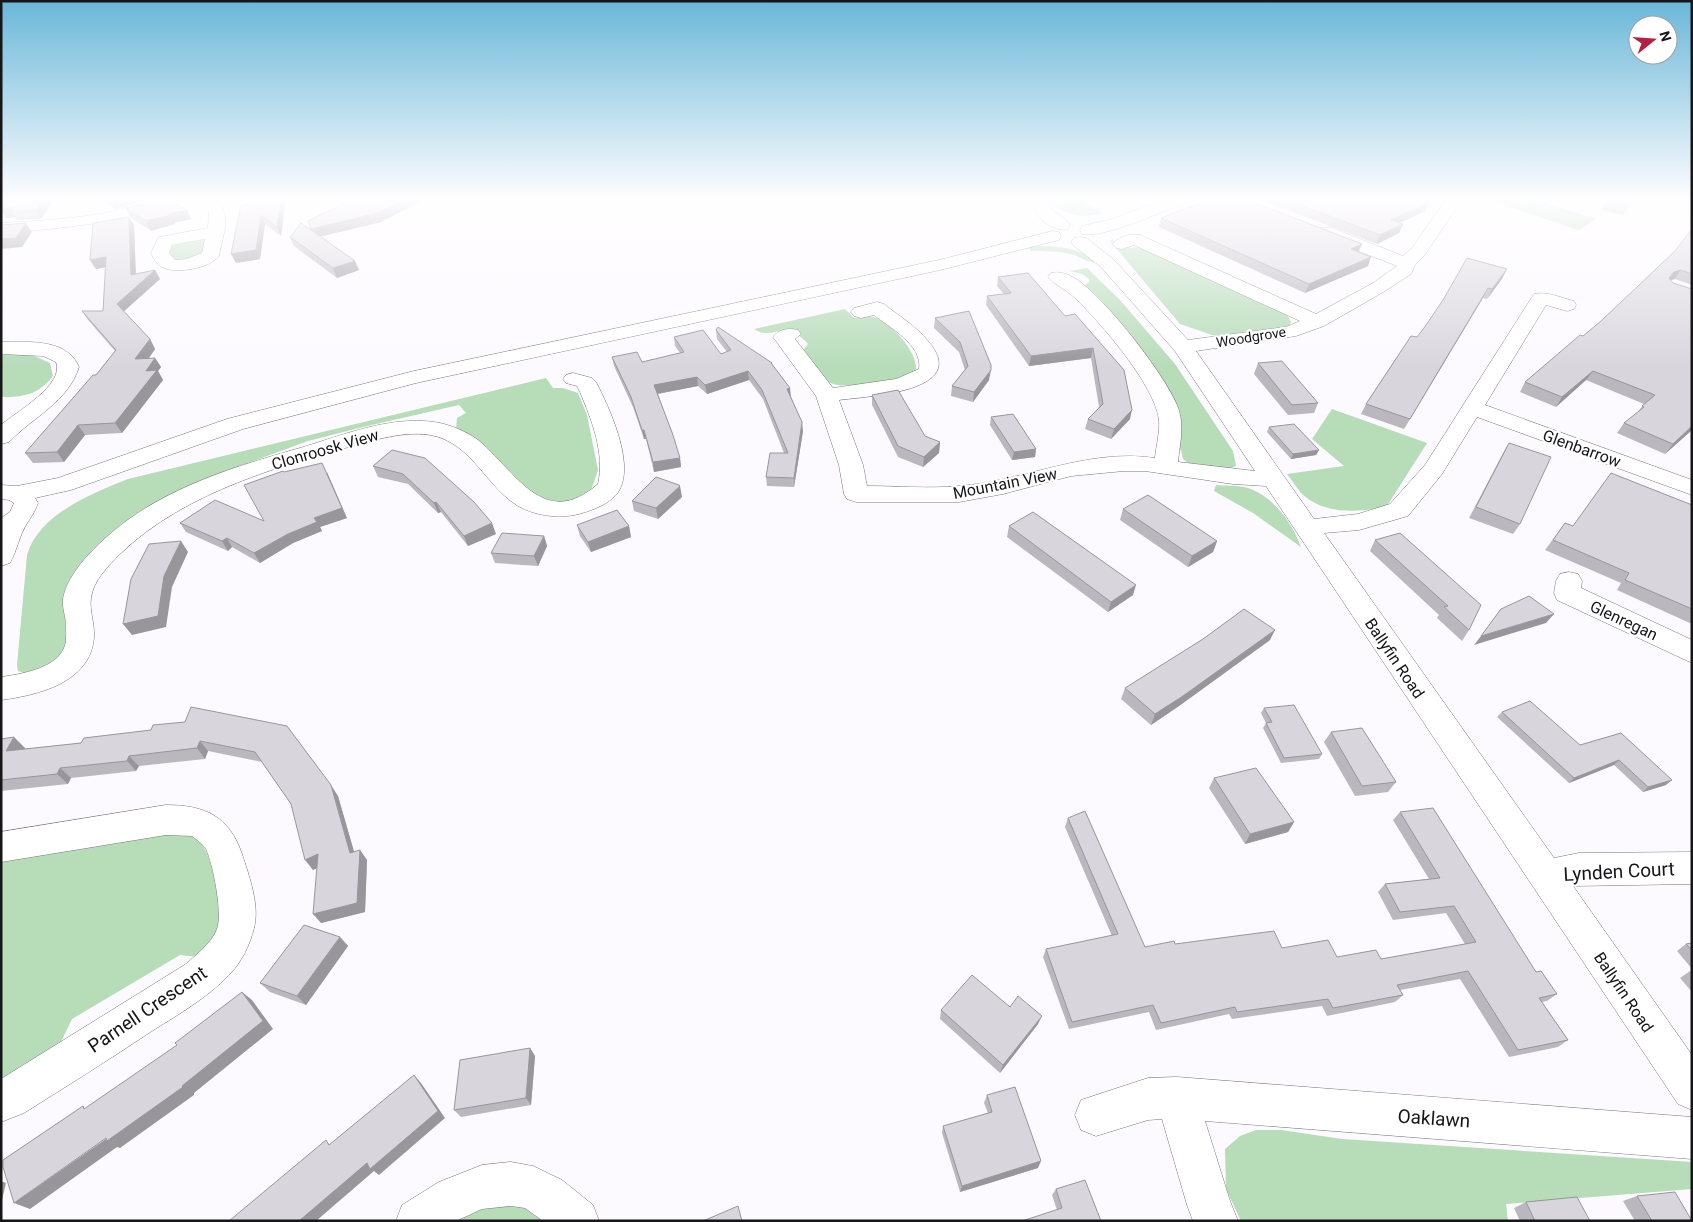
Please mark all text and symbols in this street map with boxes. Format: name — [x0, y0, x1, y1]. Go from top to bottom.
north arrow — [1628, 15, 1678, 65]
text: N — [1656, 29, 1675, 43]
street label: Woodgrove — [1215, 324, 1287, 350]
street label: Clonroosk View — [269, 425, 381, 474]
street label: Glenbarrow — [1540, 426, 1623, 471]
street label: Mountain View — [951, 464, 1059, 503]
street label: Glenregan — [1587, 597, 1661, 644]
street label: Ballyfin Road — [1361, 615, 1428, 702]
street label: Lynden Court — [1563, 857, 1675, 886]
street label: Ballyfin Road — [1590, 949, 1657, 1036]
street label: Parnell Crescent — [83, 961, 211, 1058]
street label: Oaklawn — [1397, 1104, 1471, 1133]

